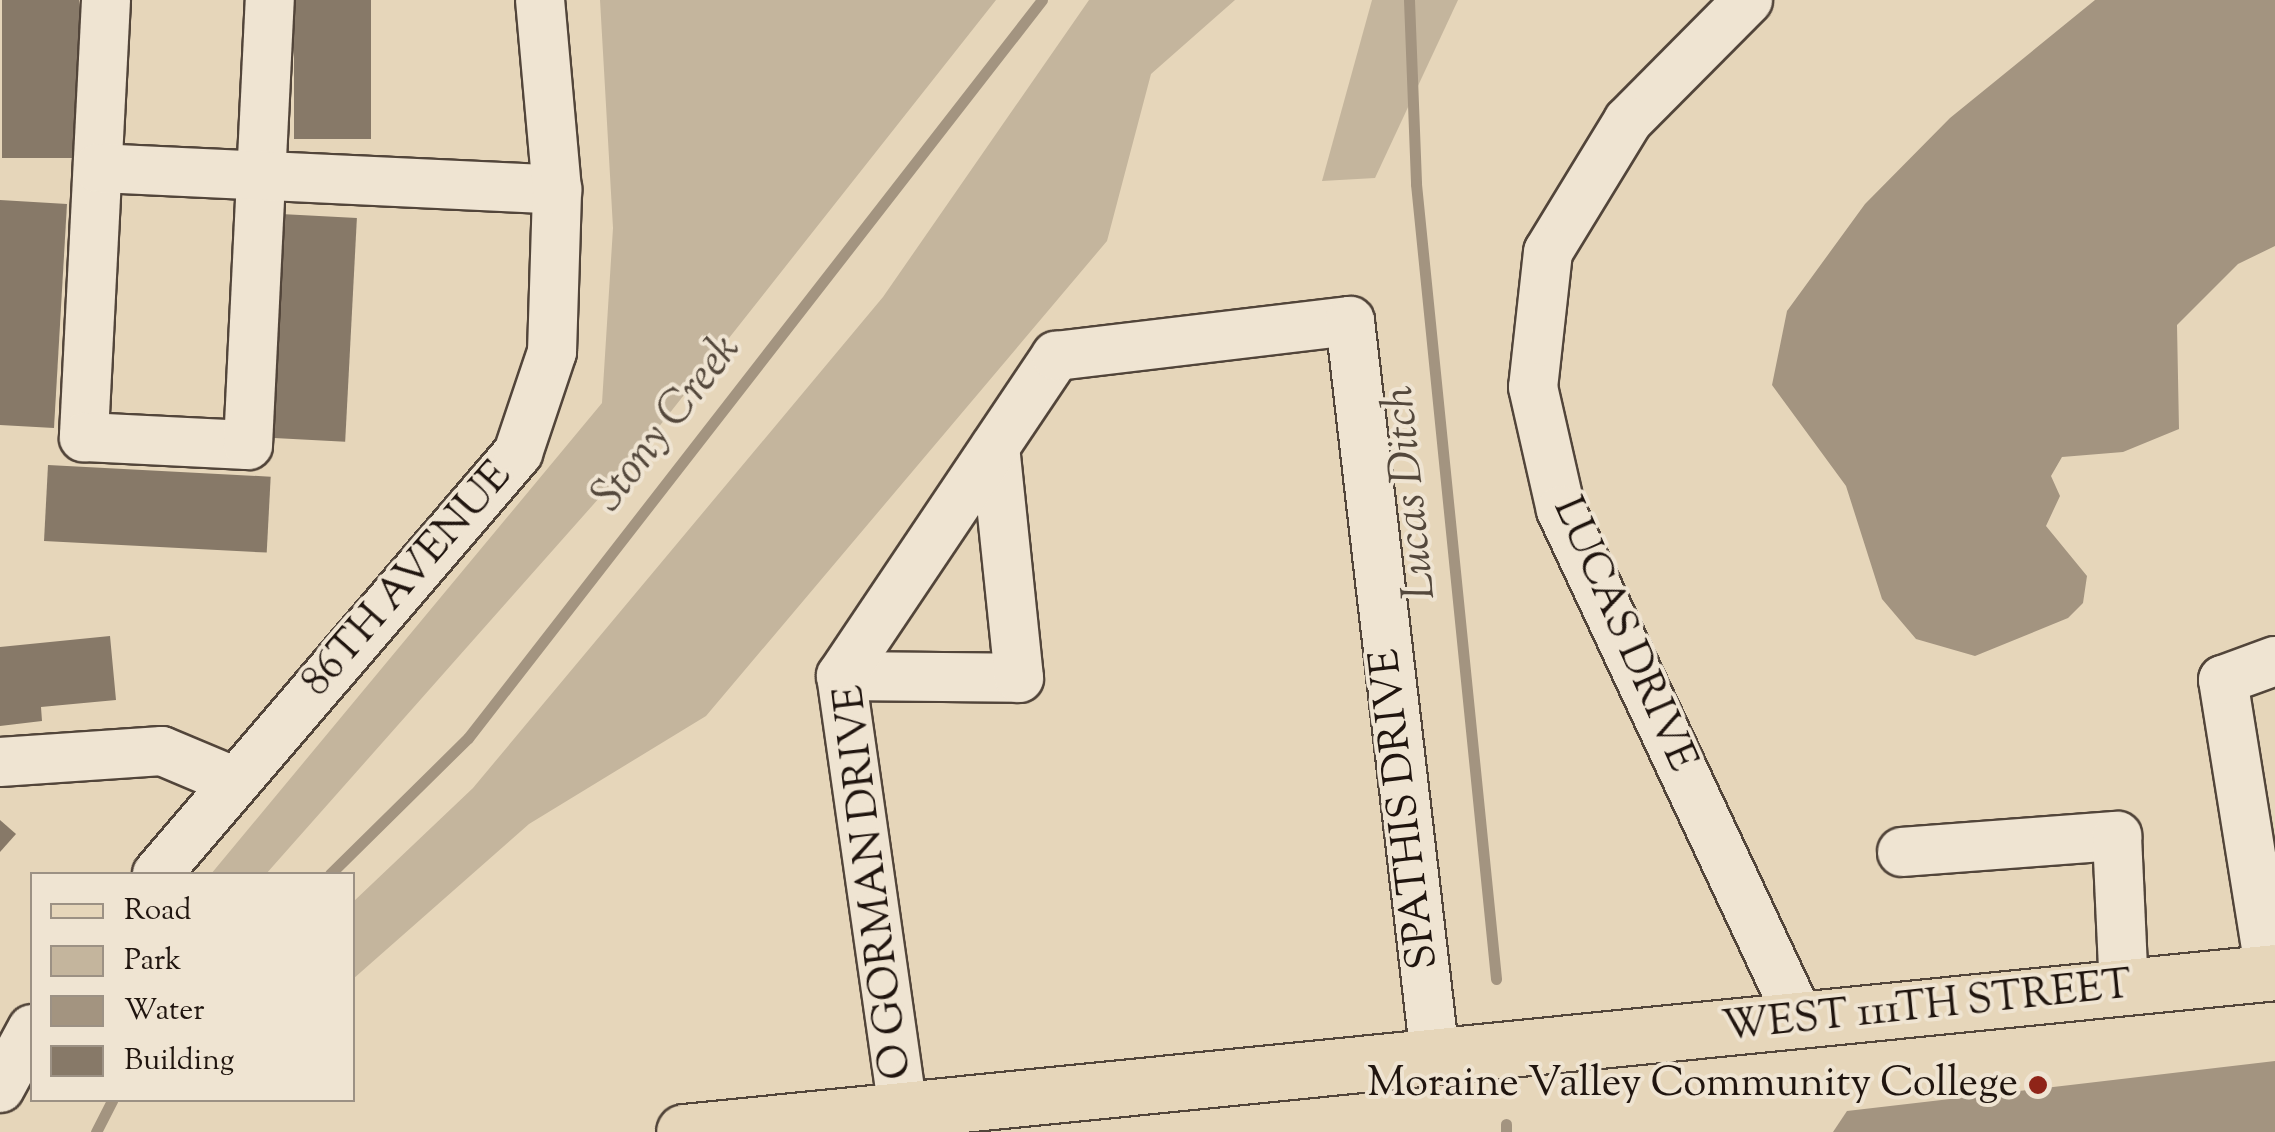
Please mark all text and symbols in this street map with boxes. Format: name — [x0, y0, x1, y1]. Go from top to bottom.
water label: Stony Creek — [582, 325, 754, 523]
water label: Lucas Ditch — [1374, 383, 1450, 603]
street label: 86TH AVENUE — [292, 452, 524, 708]
street label: LUCAS DRIVE — [1540, 490, 1706, 780]
street label: SPATHIS DRIVE — [1361, 646, 1451, 972]
street label: O GORMAN DRIVE — [826, 682, 924, 1082]
legend — [30, 872, 355, 1102]
text: Road — [124, 890, 191, 933]
text: Park — [124, 940, 181, 983]
street label: WEST 111TH STREET — [1720, 961, 2134, 1055]
text: Water — [124, 990, 205, 1033]
text: Building — [124, 1040, 234, 1083]
place label: Moraine Valley Community College — [1367, 1060, 2018, 1110]
marker: Moraine Valley Community College — [2027, 1074, 2049, 1096]

